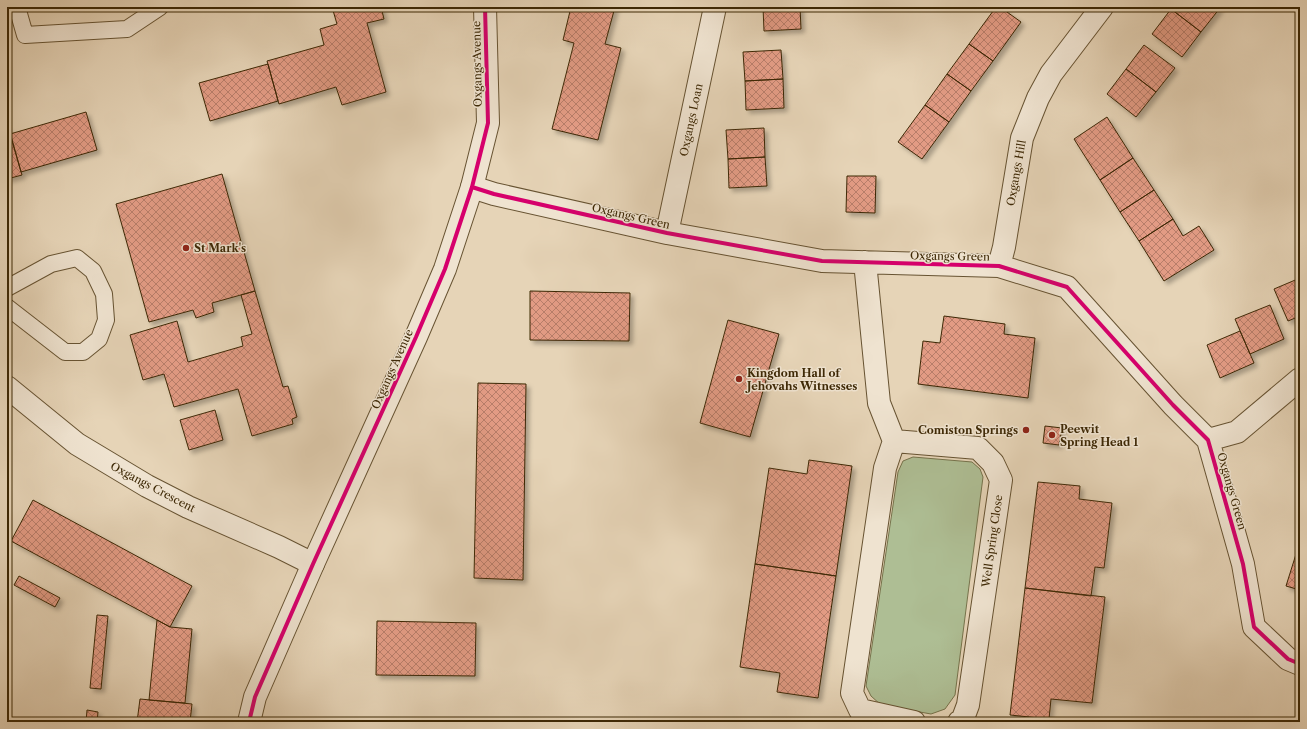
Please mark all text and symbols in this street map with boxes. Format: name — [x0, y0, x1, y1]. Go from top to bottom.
street label: Oxgangs Avenue — [469, 21, 485, 107]
street label: Oxgangs Loan — [676, 82, 706, 158]
street label: Oxgangs Hill — [1003, 138, 1029, 207]
street label: Oxgangs Green — [590, 200, 672, 232]
place label: St Mark's — [194, 241, 246, 255]
marker: St Mark's — [181, 243, 191, 253]
street label: Oxgangs Green — [910, 248, 990, 264]
street label: Oxgangs Avenue — [368, 327, 416, 411]
place label: Kingdom Hall of Jehovahs Witnesses — [745, 366, 857, 393]
marker: Kingdom Hall of Jehovahs Witnesses — [734, 374, 744, 384]
place label: Peewit Spring Head 1 — [1060, 422, 1138, 449]
place label: Comiston Springs — [918, 423, 1018, 437]
marker: Comiston Springs — [1021, 425, 1031, 435]
marker: Peewit Spring Head 1 — [1047, 430, 1057, 440]
street label: Oxgangs Green — [1214, 451, 1250, 531]
street label: Oxgangs Crescent — [108, 459, 198, 515]
street label: Well Spring Close — [978, 494, 1005, 589]

